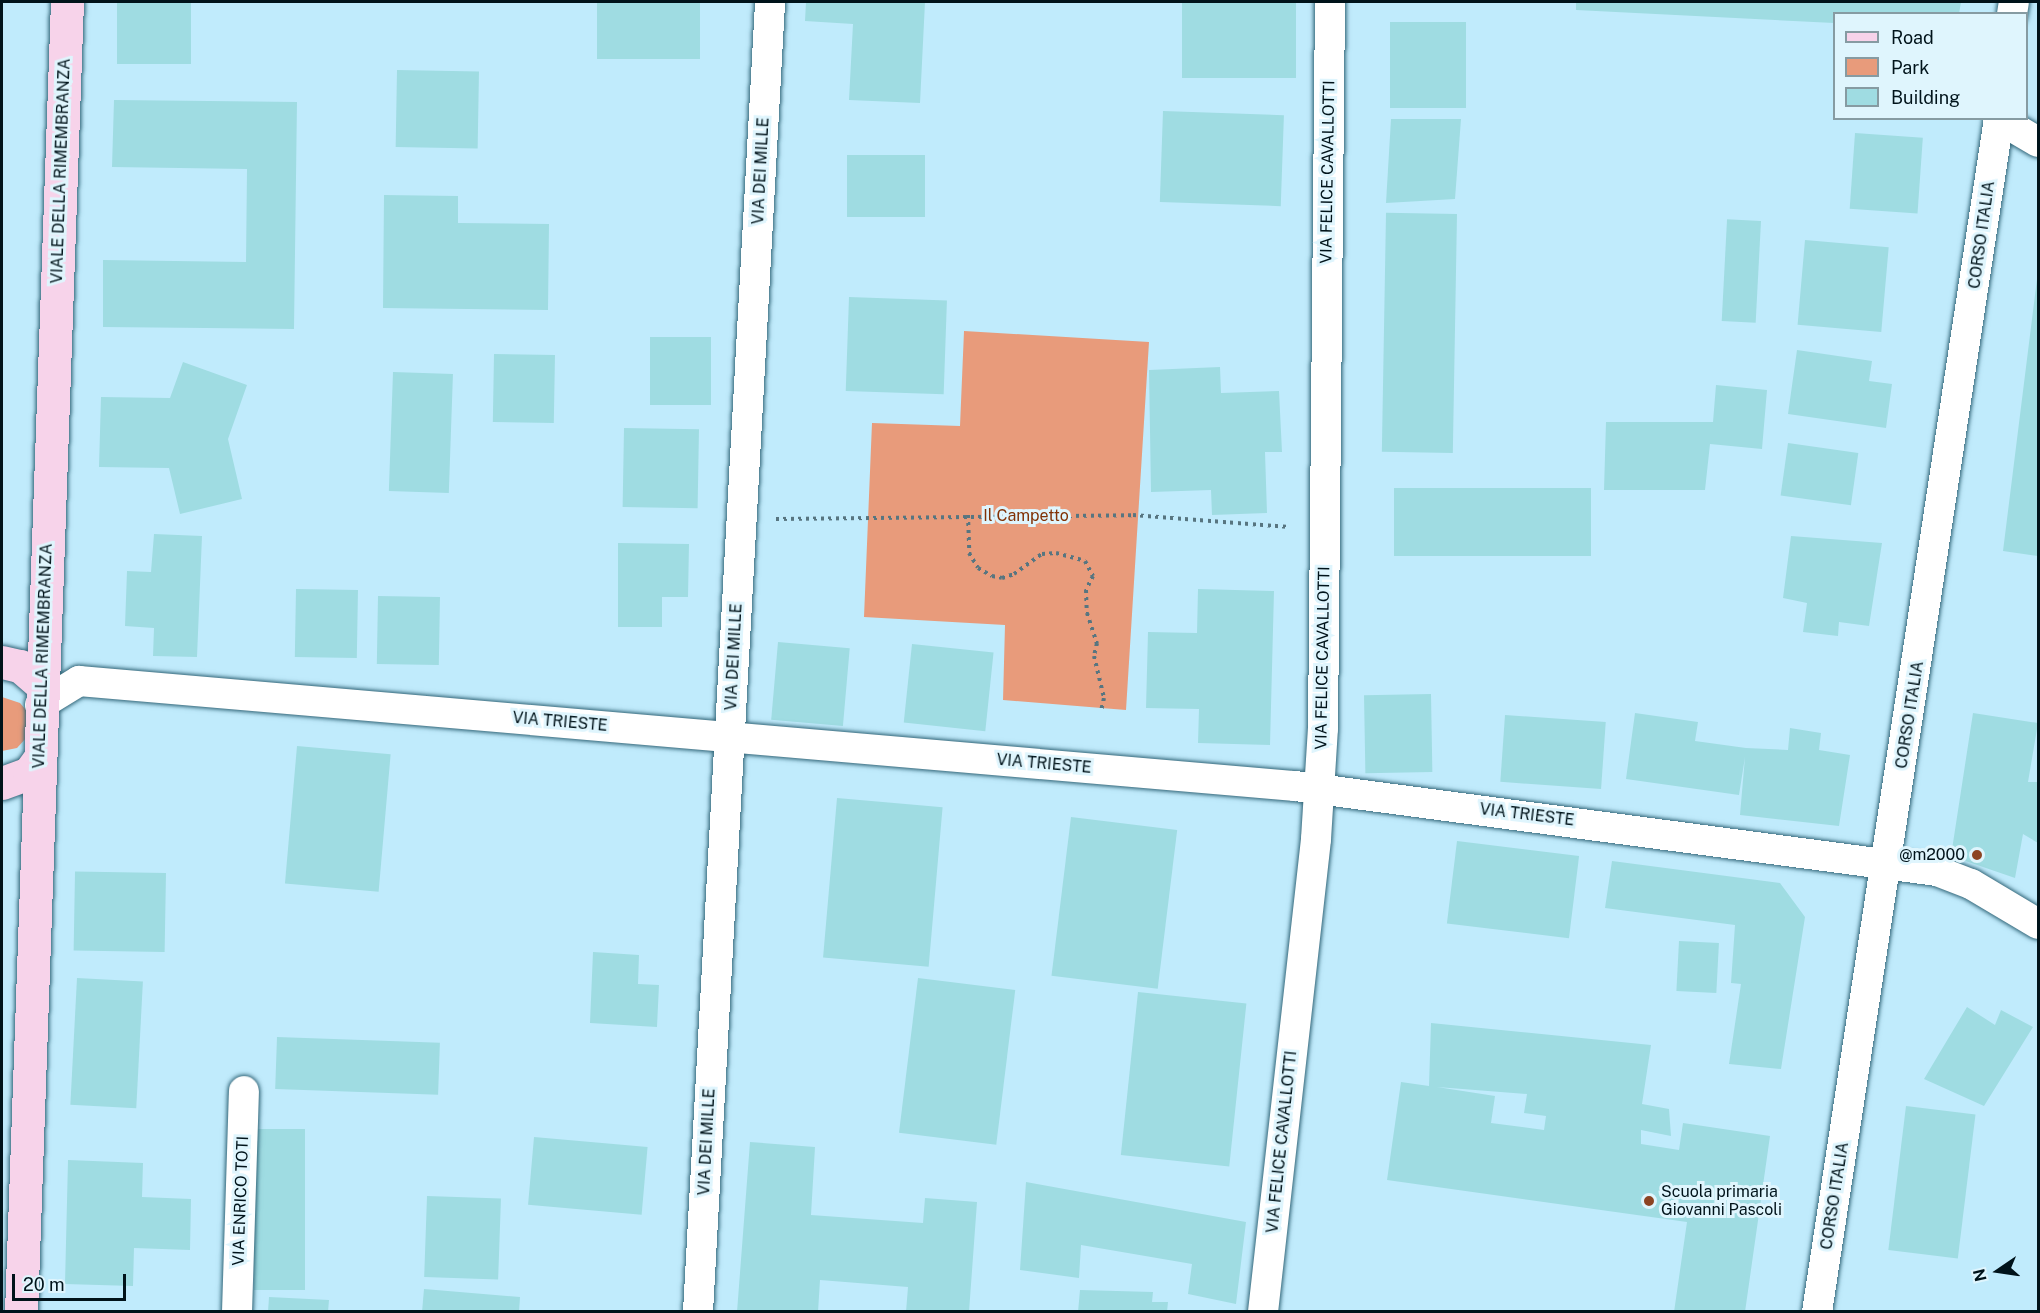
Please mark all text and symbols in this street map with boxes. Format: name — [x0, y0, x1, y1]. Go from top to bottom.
legend — [1833, 12, 2028, 120]
text: Road — [1891, 27, 1934, 48]
text: Park — [1891, 57, 1929, 78]
street label: VIALE DELLA RIMEMBRANZA — [47, 58, 75, 284]
street label: VIA FELICE CAVALLOTTI — [1317, 80, 1339, 264]
text: Building — [1891, 87, 1960, 108]
street label: VIA DEI MILLE — [749, 117, 773, 225]
street label: CORSO ITALIA — [1965, 180, 1999, 290]
park label: Il Campetto — [983, 506, 1069, 526]
street label: VIALE DELLA RIMEMBRANZA — [29, 543, 57, 769]
street label: VIA FELICE CAVALLOTTI — [1312, 566, 1334, 750]
street label: VIA DEI MILLE — [722, 603, 746, 711]
street label: CORSO ITALIA — [1892, 660, 1928, 770]
street label: VIA TRIESTE — [512, 708, 608, 736]
street label: VIA TRIESTE — [996, 750, 1092, 778]
street label: VIA TRIESTE — [1479, 800, 1575, 830]
place label: @m2000 — [1899, 845, 1965, 865]
marker: @m2000 — [1970, 848, 1984, 862]
street label: VIA FELICE CAVALLOTTI — [1263, 1050, 1301, 1234]
street label: VIA DEI MILLE — [695, 1088, 719, 1196]
street label: VIA ENRICO TOTI — [229, 1136, 253, 1266]
street label: CORSO ITALIA — [1817, 1141, 1853, 1251]
place label: Scuola primaria Giovanni Pascoli — [1661, 1182, 1782, 1220]
marker: Scuola primaria Giovanni Pascoli — [1642, 1194, 1656, 1208]
north arrow — [1968, 1241, 2028, 1301]
scale bar — [15, 1262, 129, 1300]
text: N — [1969, 1267, 1991, 1283]
text: 20 m — [23, 1274, 65, 1295]

